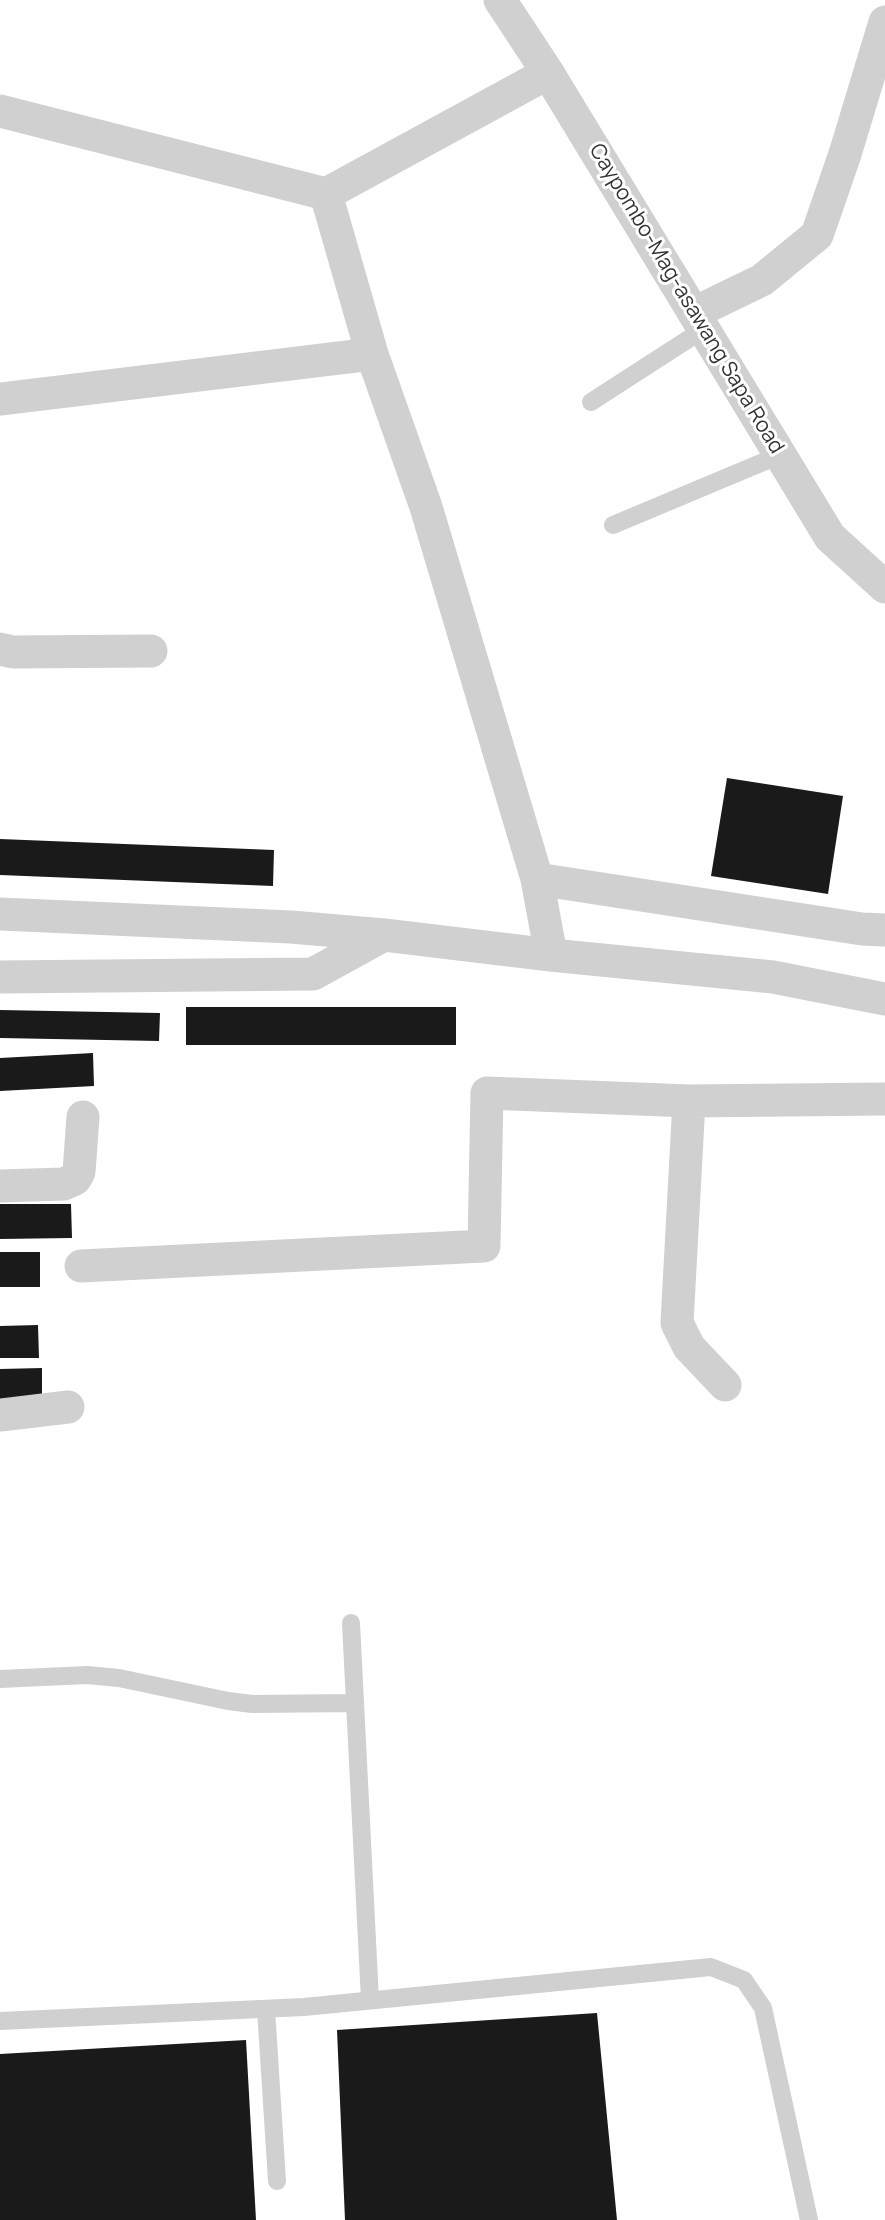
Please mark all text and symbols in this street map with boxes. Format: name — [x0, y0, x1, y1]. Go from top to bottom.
street label: Caypombo-Mag-asawang Sapa Road — [583, 140, 789, 458]

